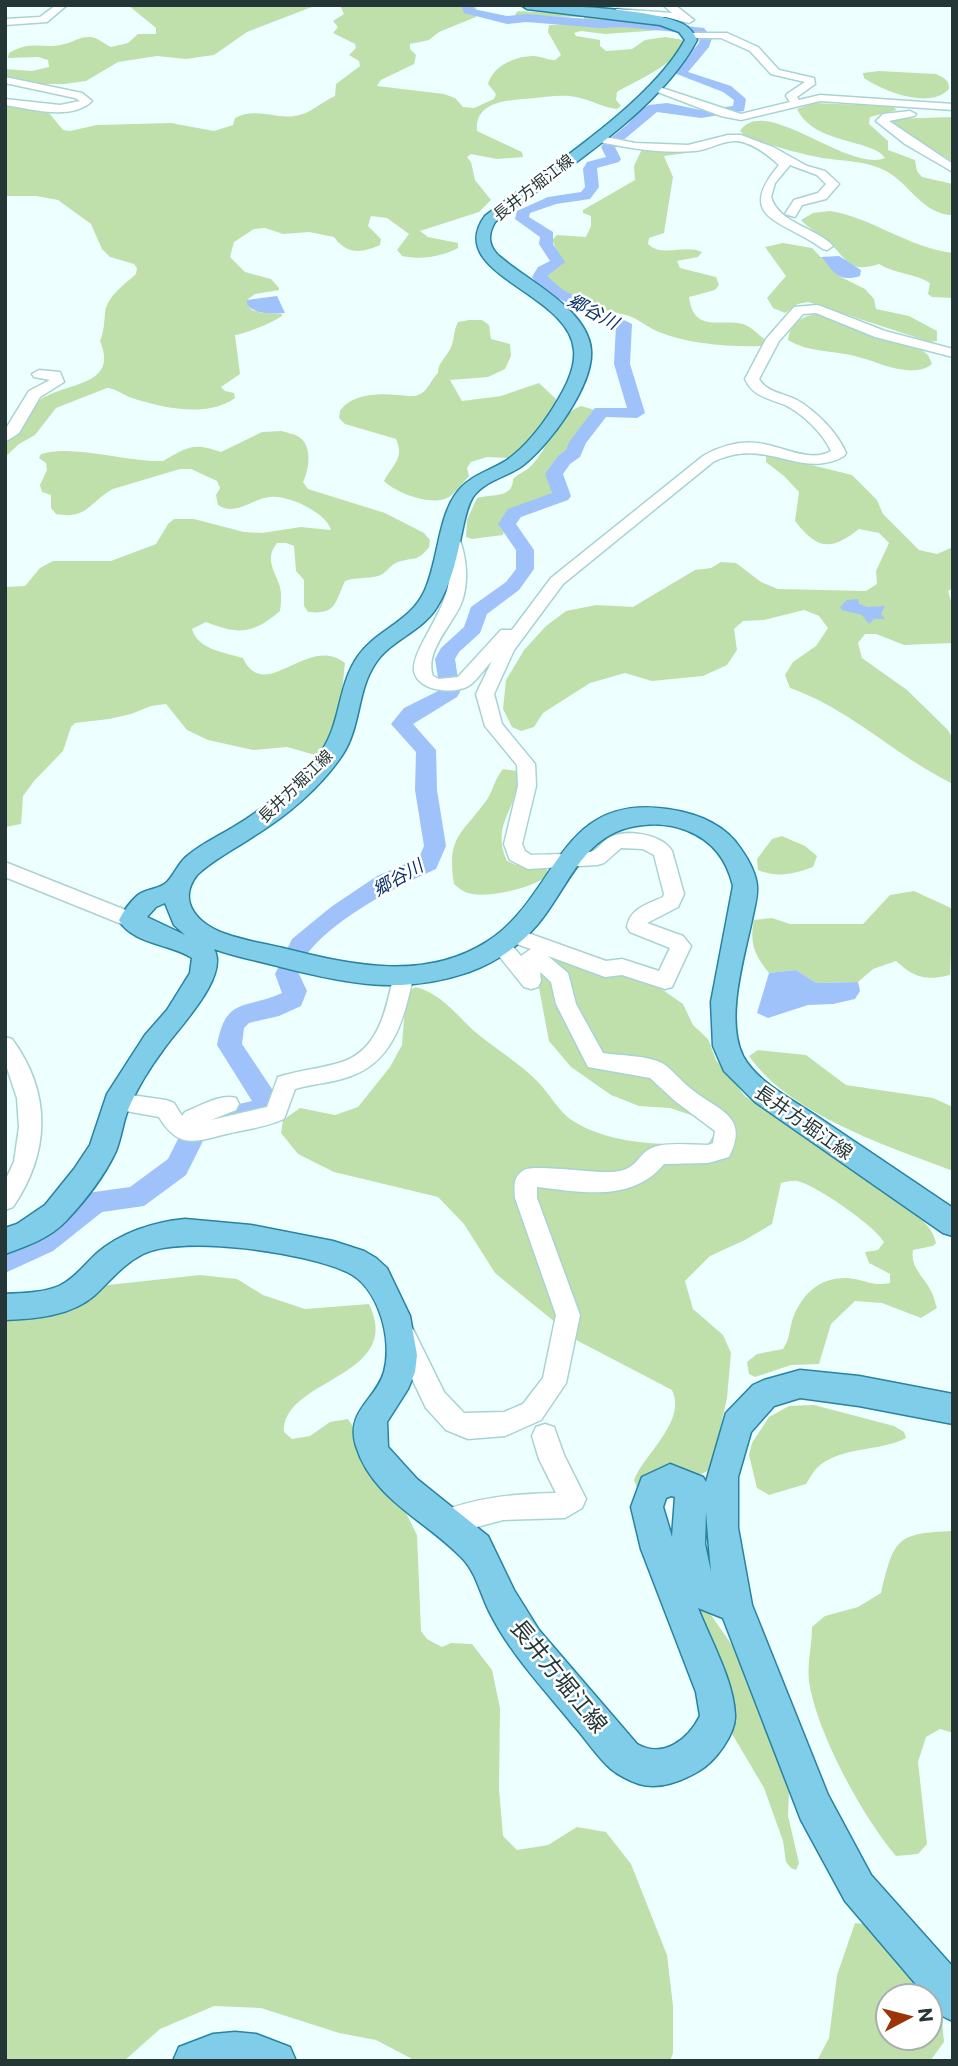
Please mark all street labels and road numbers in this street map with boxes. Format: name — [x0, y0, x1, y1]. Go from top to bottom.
street label: 長井方堀江線 — [489, 150, 576, 224]
street label: 長井方堀江線 — [254, 745, 336, 826]
street label: 長井方堀江線 — [751, 1079, 858, 1164]
street label: 長井方堀江線 — [505, 1613, 614, 1738]

